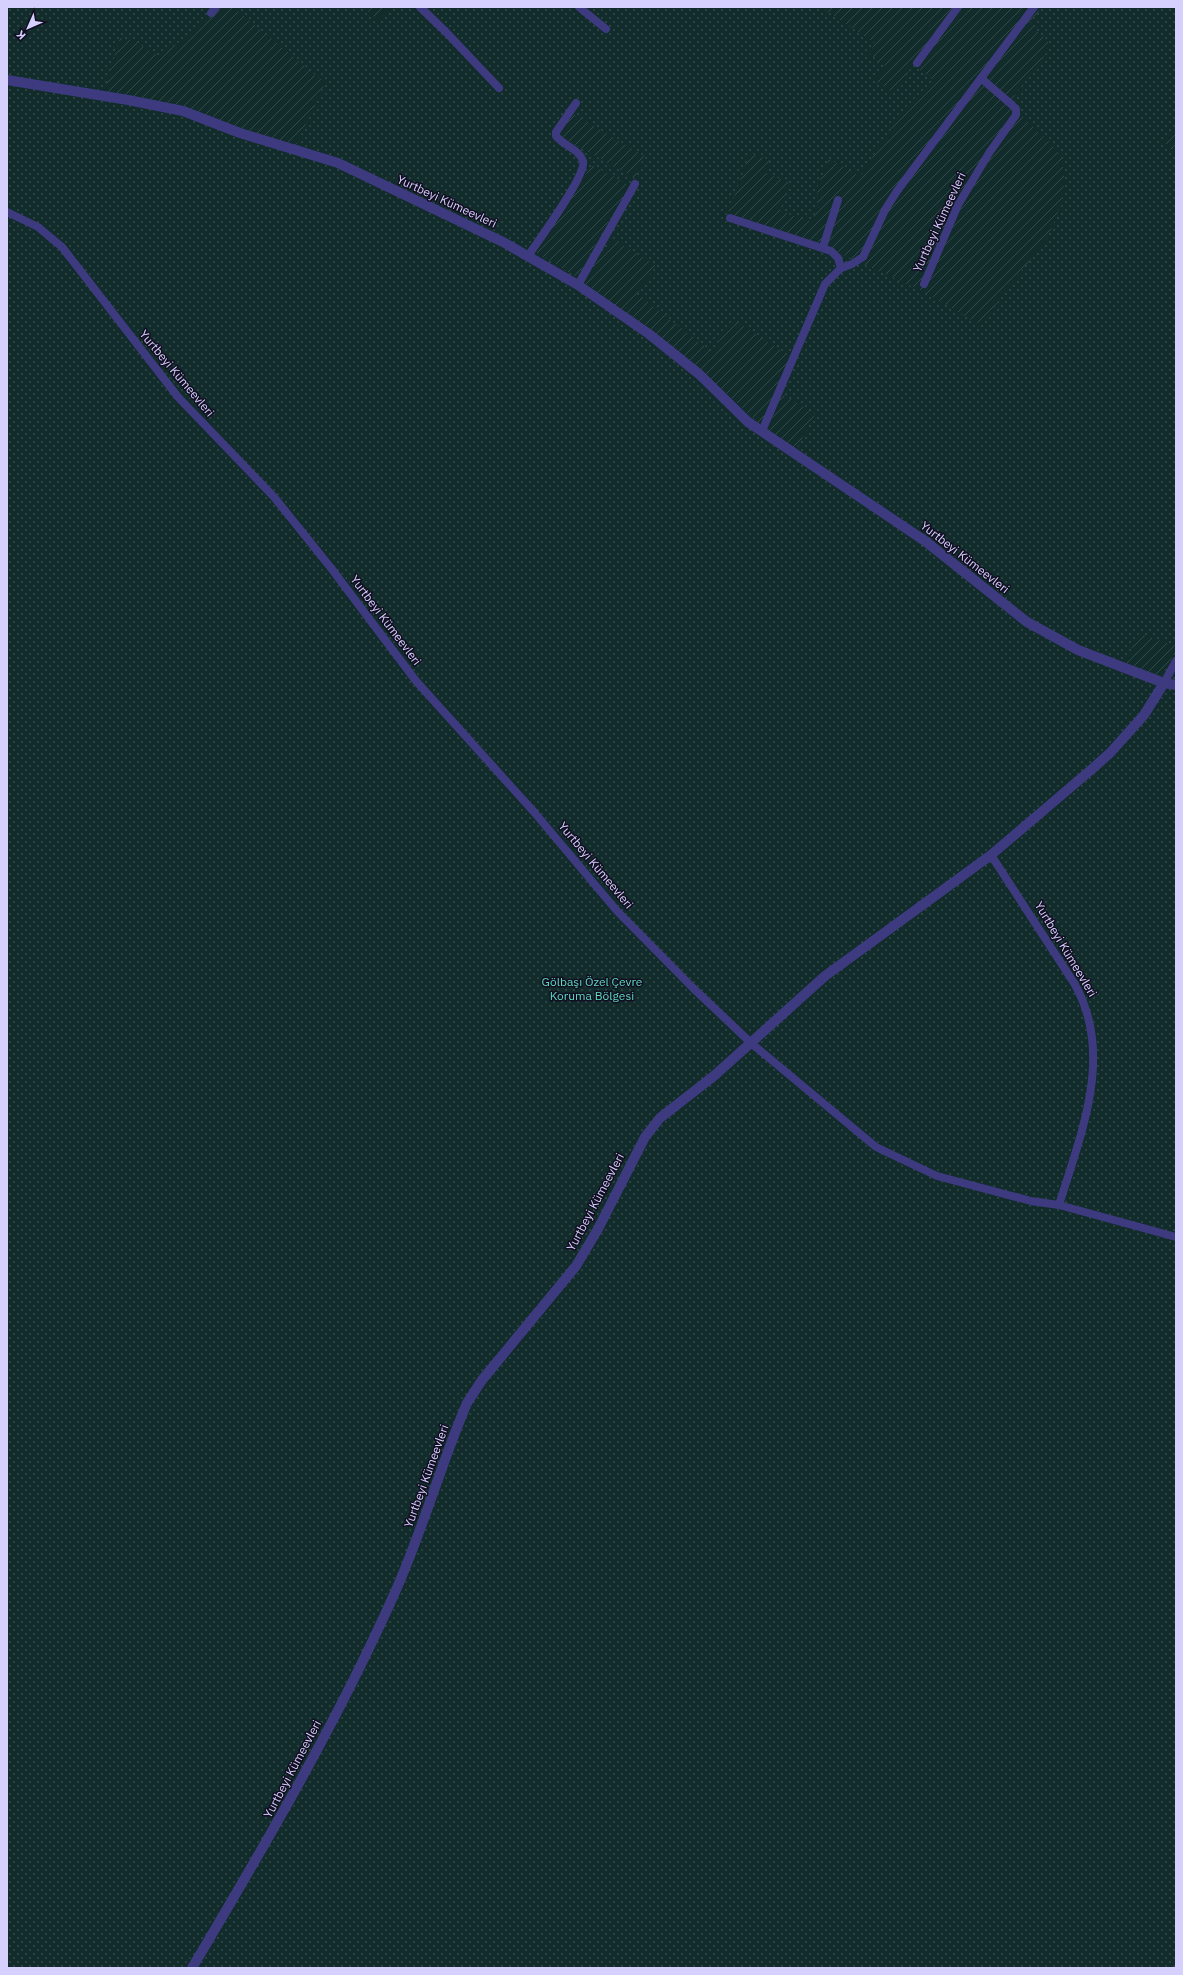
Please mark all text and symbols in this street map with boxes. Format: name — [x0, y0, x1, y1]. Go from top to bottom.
north arrow — [8, 8, 48, 48]
text: K — [13, 27, 29, 43]
street label: Yurtbeyi Kümeevleri — [909, 170, 969, 274]
street label: Yurtbeyi Kümeevleri — [395, 171, 499, 231]
street label: Yurtbeyi Kümeevleri — [136, 327, 218, 419]
street label: Yurtbeyi Kümeevleri — [918, 518, 1012, 596]
street label: Yurtbeyi Kümeevleri — [347, 572, 425, 668]
street label: Yurtbeyi Kümeevleri — [555, 819, 637, 911]
street label: Yurtbeyi Kümeevleri — [1032, 899, 1100, 999]
park label: Gölbaşı Özel Çevre Koruma Bölgesi — [542, 974, 643, 1003]
street label: Yurtbeyi Kümeevleri — [563, 1151, 627, 1253]
street label: Yurtbeyi Kümeevleri — [400, 1422, 452, 1530]
street label: Yurtbeyi Kümeevleri — [260, 1718, 324, 1820]

